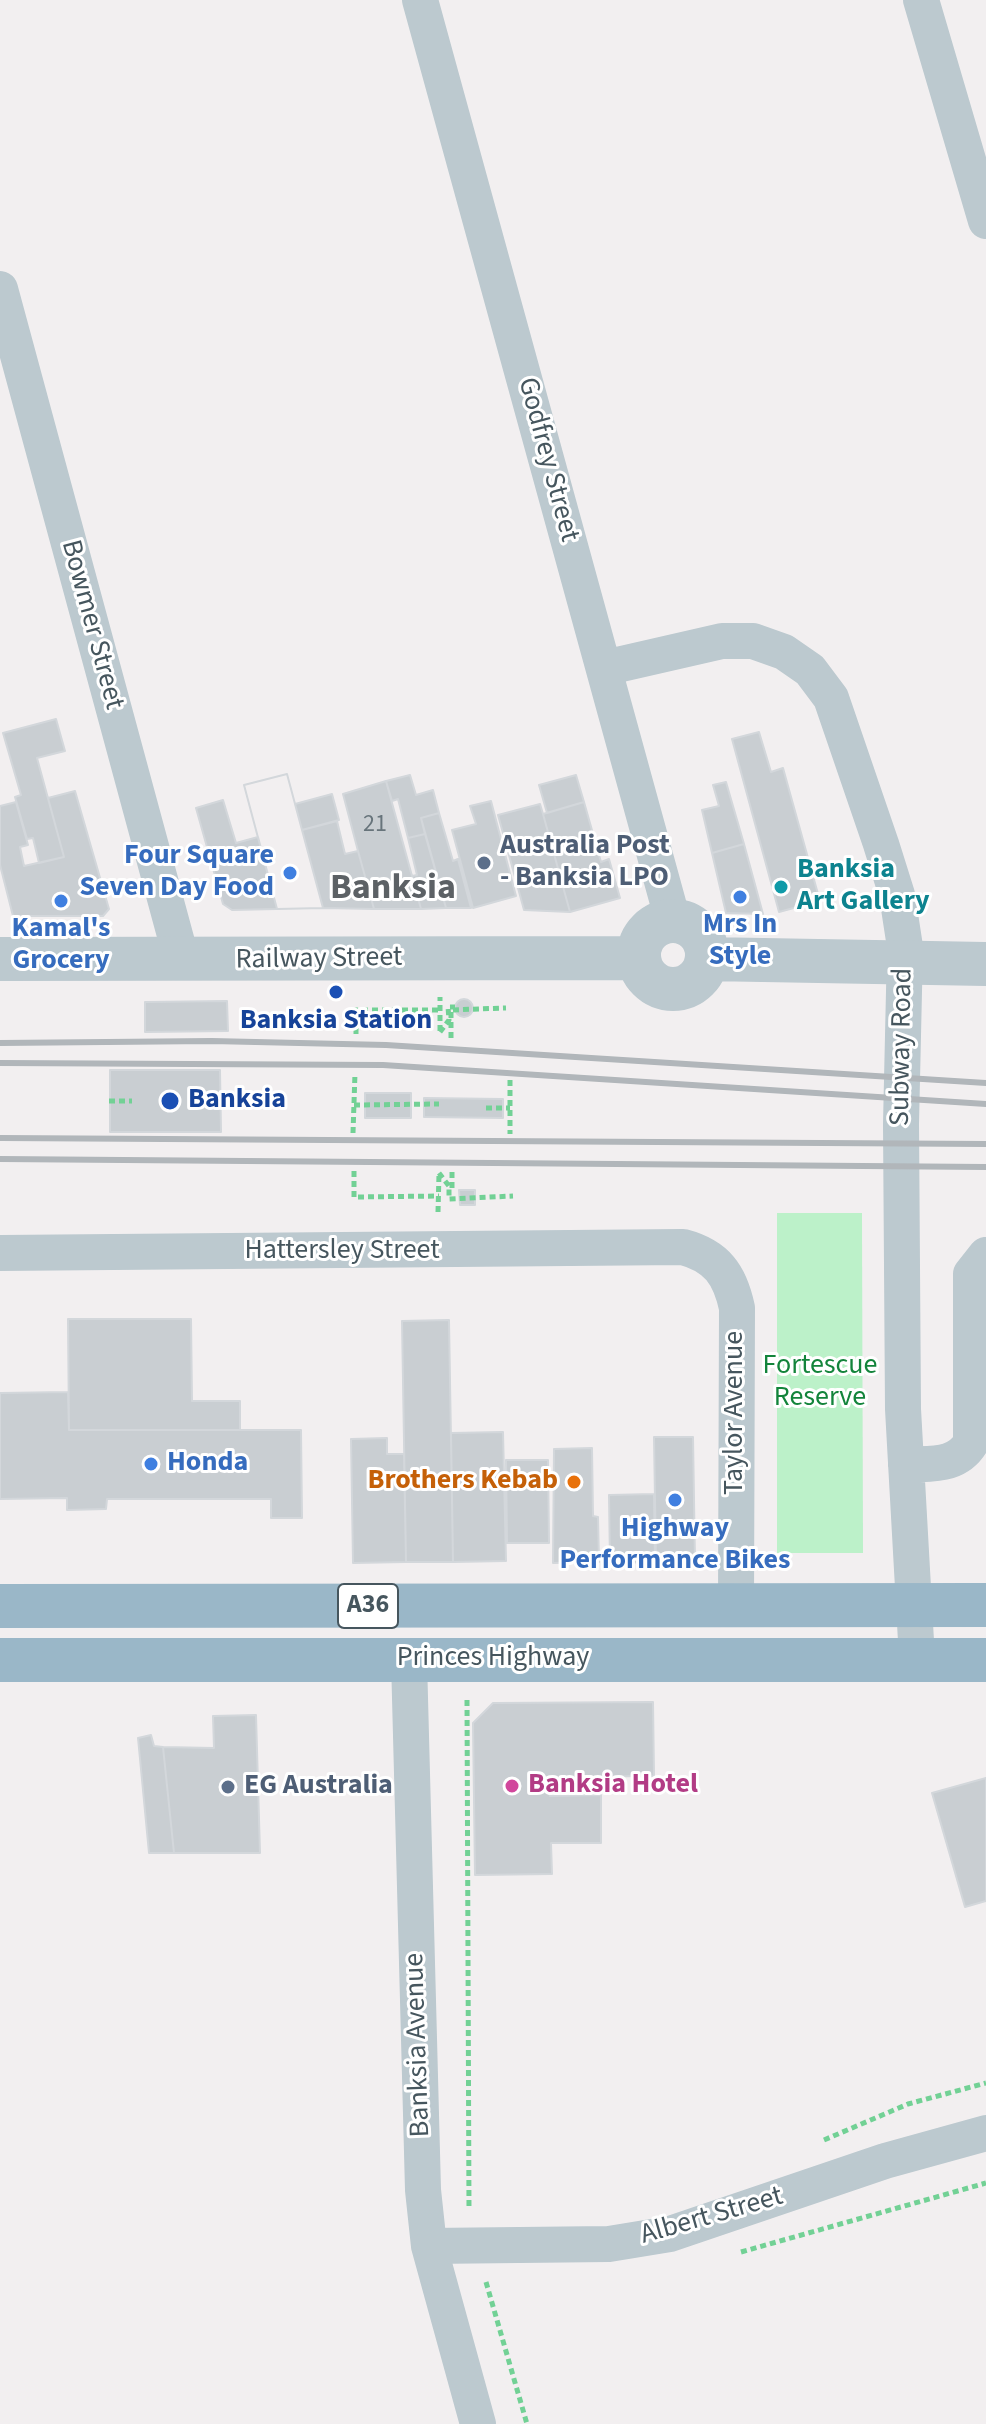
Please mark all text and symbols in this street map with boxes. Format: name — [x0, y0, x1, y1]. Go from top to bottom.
street label: Godfrey Street — [509, 374, 585, 546]
street label: Bowmer Street — [52, 537, 130, 713]
house number: 21 — [363, 812, 387, 840]
place label: Australia Post - Banksia LPO — [500, 830, 670, 896]
place label: Four Square Seven Day Food — [80, 840, 274, 906]
marker: Australia Post - Banksia LPO — [475, 854, 493, 872]
place label: Banksia Art Gallery — [797, 854, 930, 920]
marker: Four Square Seven Day Food — [281, 864, 299, 882]
district label: Banksia — [330, 868, 456, 912]
marker: Banksia Art Gallery — [772, 878, 790, 896]
marker: Mrs In Style — [731, 888, 749, 906]
marker: Kamal's Grocery — [52, 892, 70, 910]
place label: Mrs In Style — [703, 909, 777, 975]
place label: Kamal's Grocery — [12, 913, 110, 979]
street label: Railway Street — [235, 942, 403, 978]
street label: Subway Road — [885, 968, 921, 1126]
marker: Banksia Station — [327, 983, 345, 1001]
place label: Banksia Station — [240, 1005, 432, 1039]
place label: Banksia — [188, 1084, 286, 1118]
marker: Banksia — [159, 1090, 181, 1112]
street label: Hattersley Street — [244, 1235, 440, 1269]
street label: Taylor Avenue — [719, 1331, 753, 1495]
park label: Fortescue Reserve — [763, 1350, 877, 1416]
place label: Honda — [167, 1447, 248, 1481]
marker: Honda — [142, 1455, 160, 1473]
place label: Brothers Kebab — [367, 1465, 558, 1499]
marker: Brothers Kebab — [565, 1473, 583, 1491]
marker: Highway Performance Bikes — [666, 1491, 684, 1509]
place label: Highway Performance Bikes — [559, 1513, 791, 1579]
road number: A36 — [338, 1584, 398, 1628]
street label: Princes Highway — [397, 1642, 589, 1676]
place label: Banksia Hotel — [528, 1769, 698, 1803]
place label: EG Australia — [244, 1770, 393, 1804]
marker: Banksia Hotel — [503, 1777, 521, 1795]
marker: EG Australia — [219, 1778, 237, 1796]
street label: Banksia Avenue — [399, 1952, 439, 2138]
street label: Albert Street — [637, 2181, 787, 2253]

